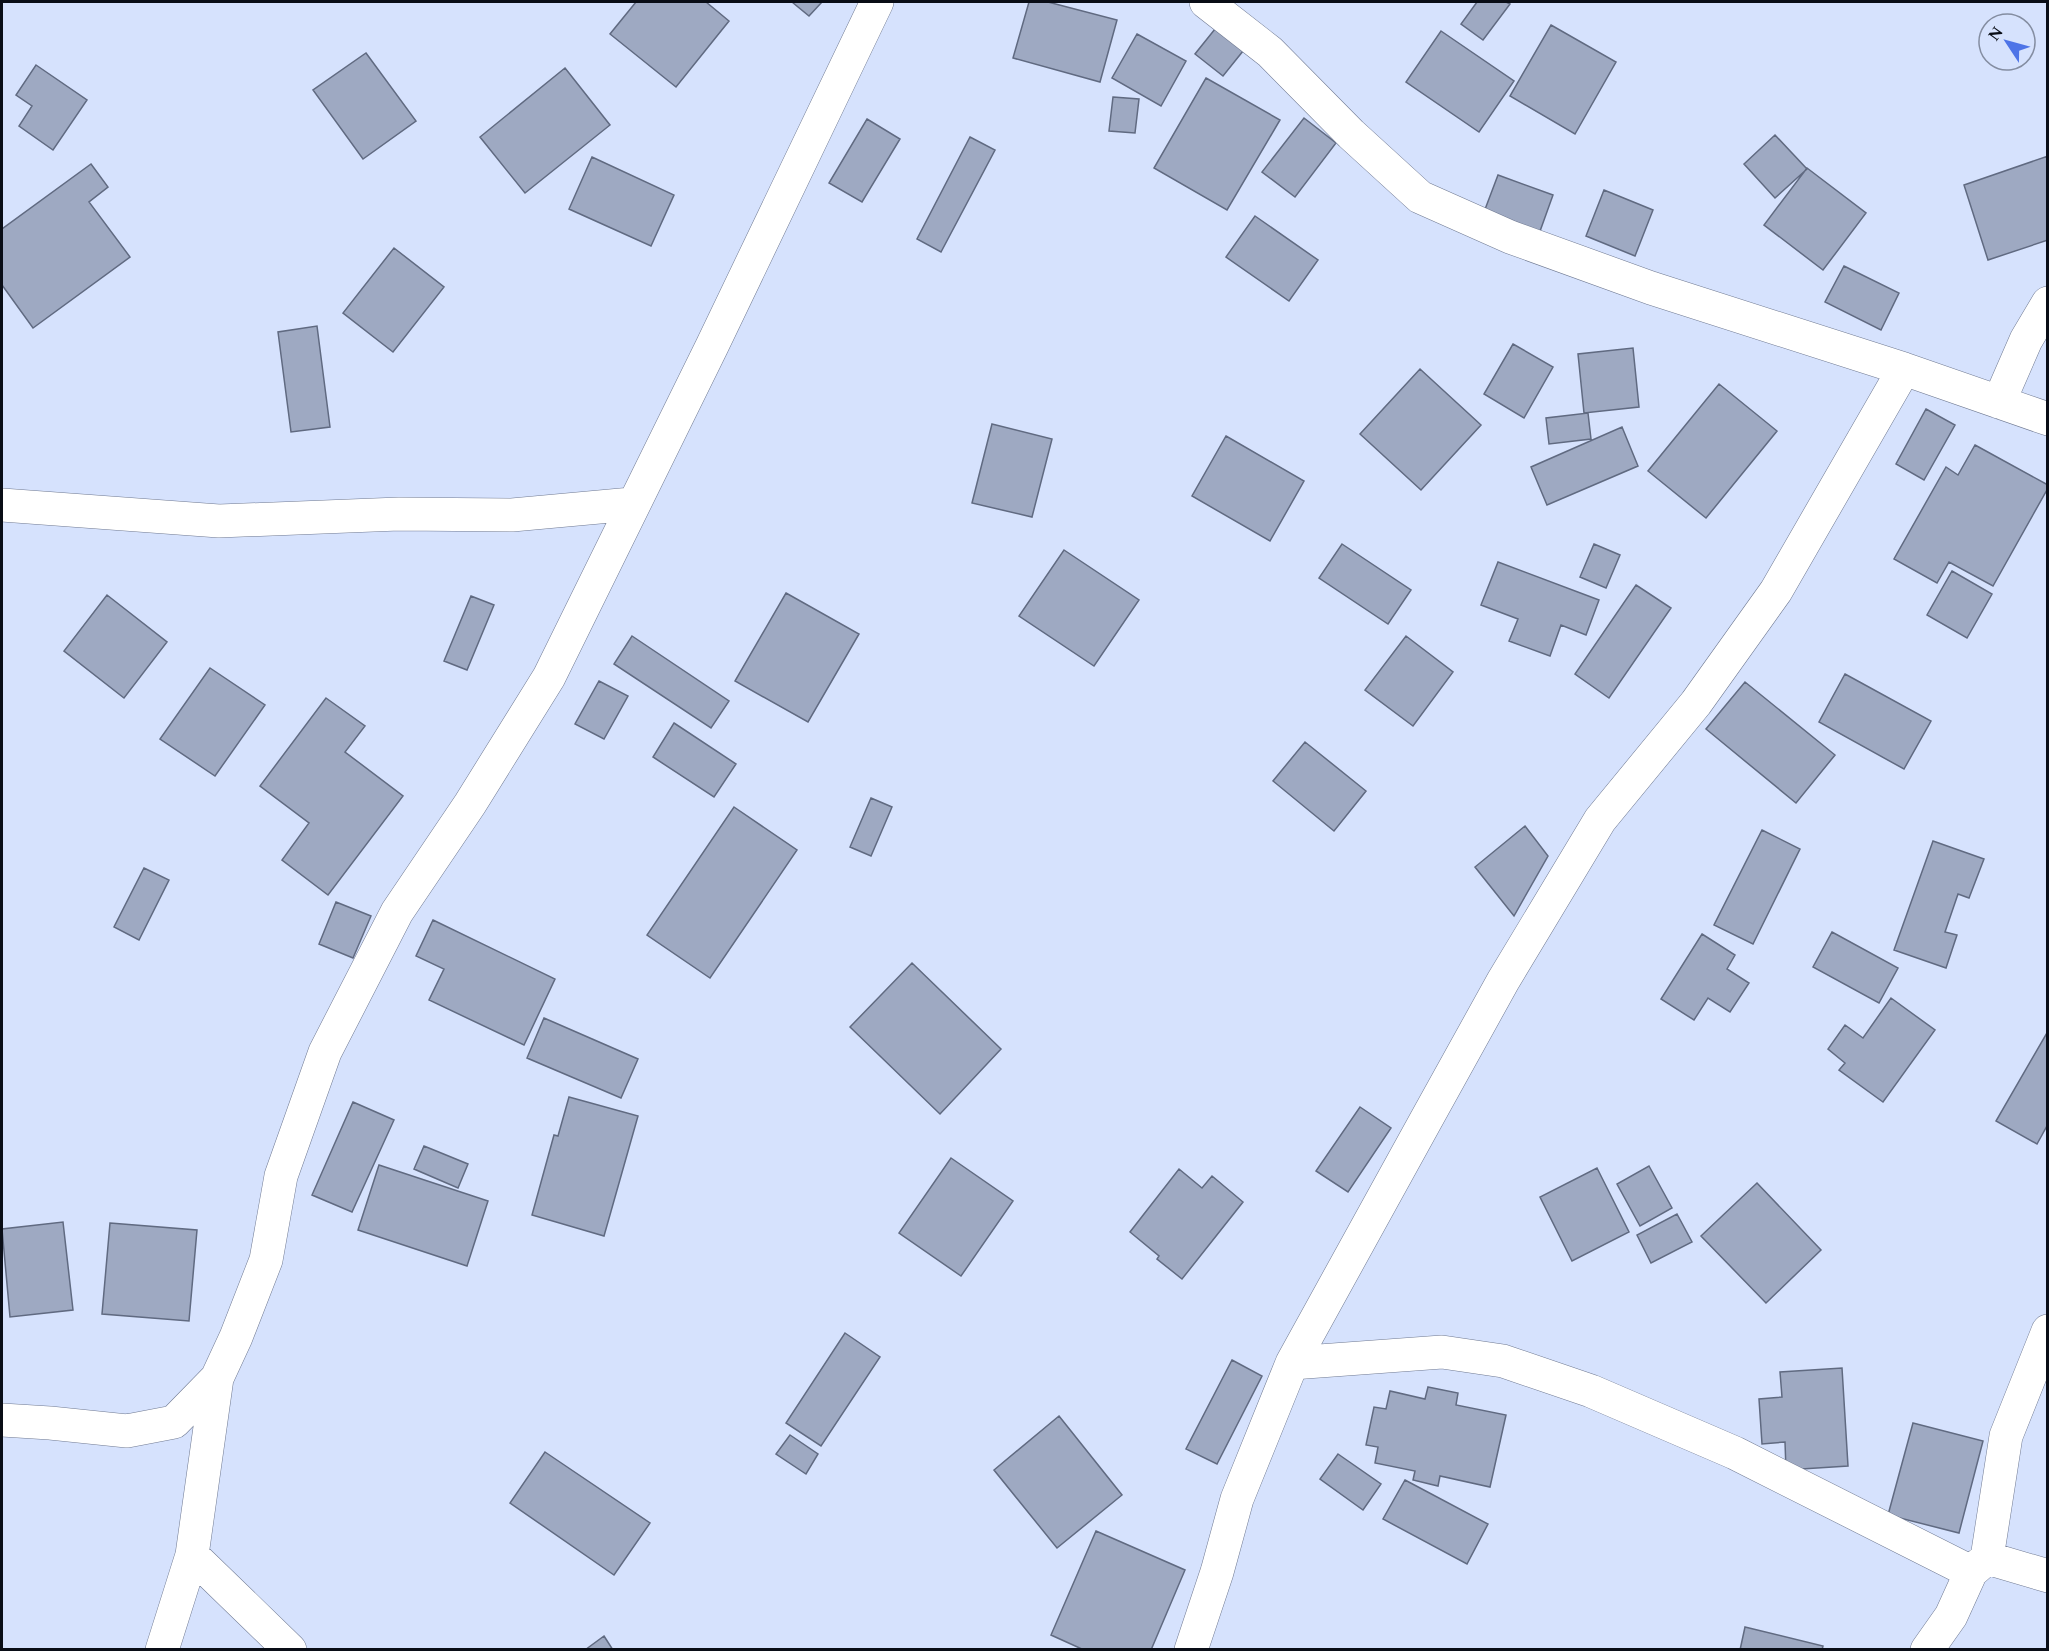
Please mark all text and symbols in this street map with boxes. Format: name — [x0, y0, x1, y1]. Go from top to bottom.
north arrow — [1977, 12, 2037, 72]
text: N — [1982, 21, 2009, 46]

